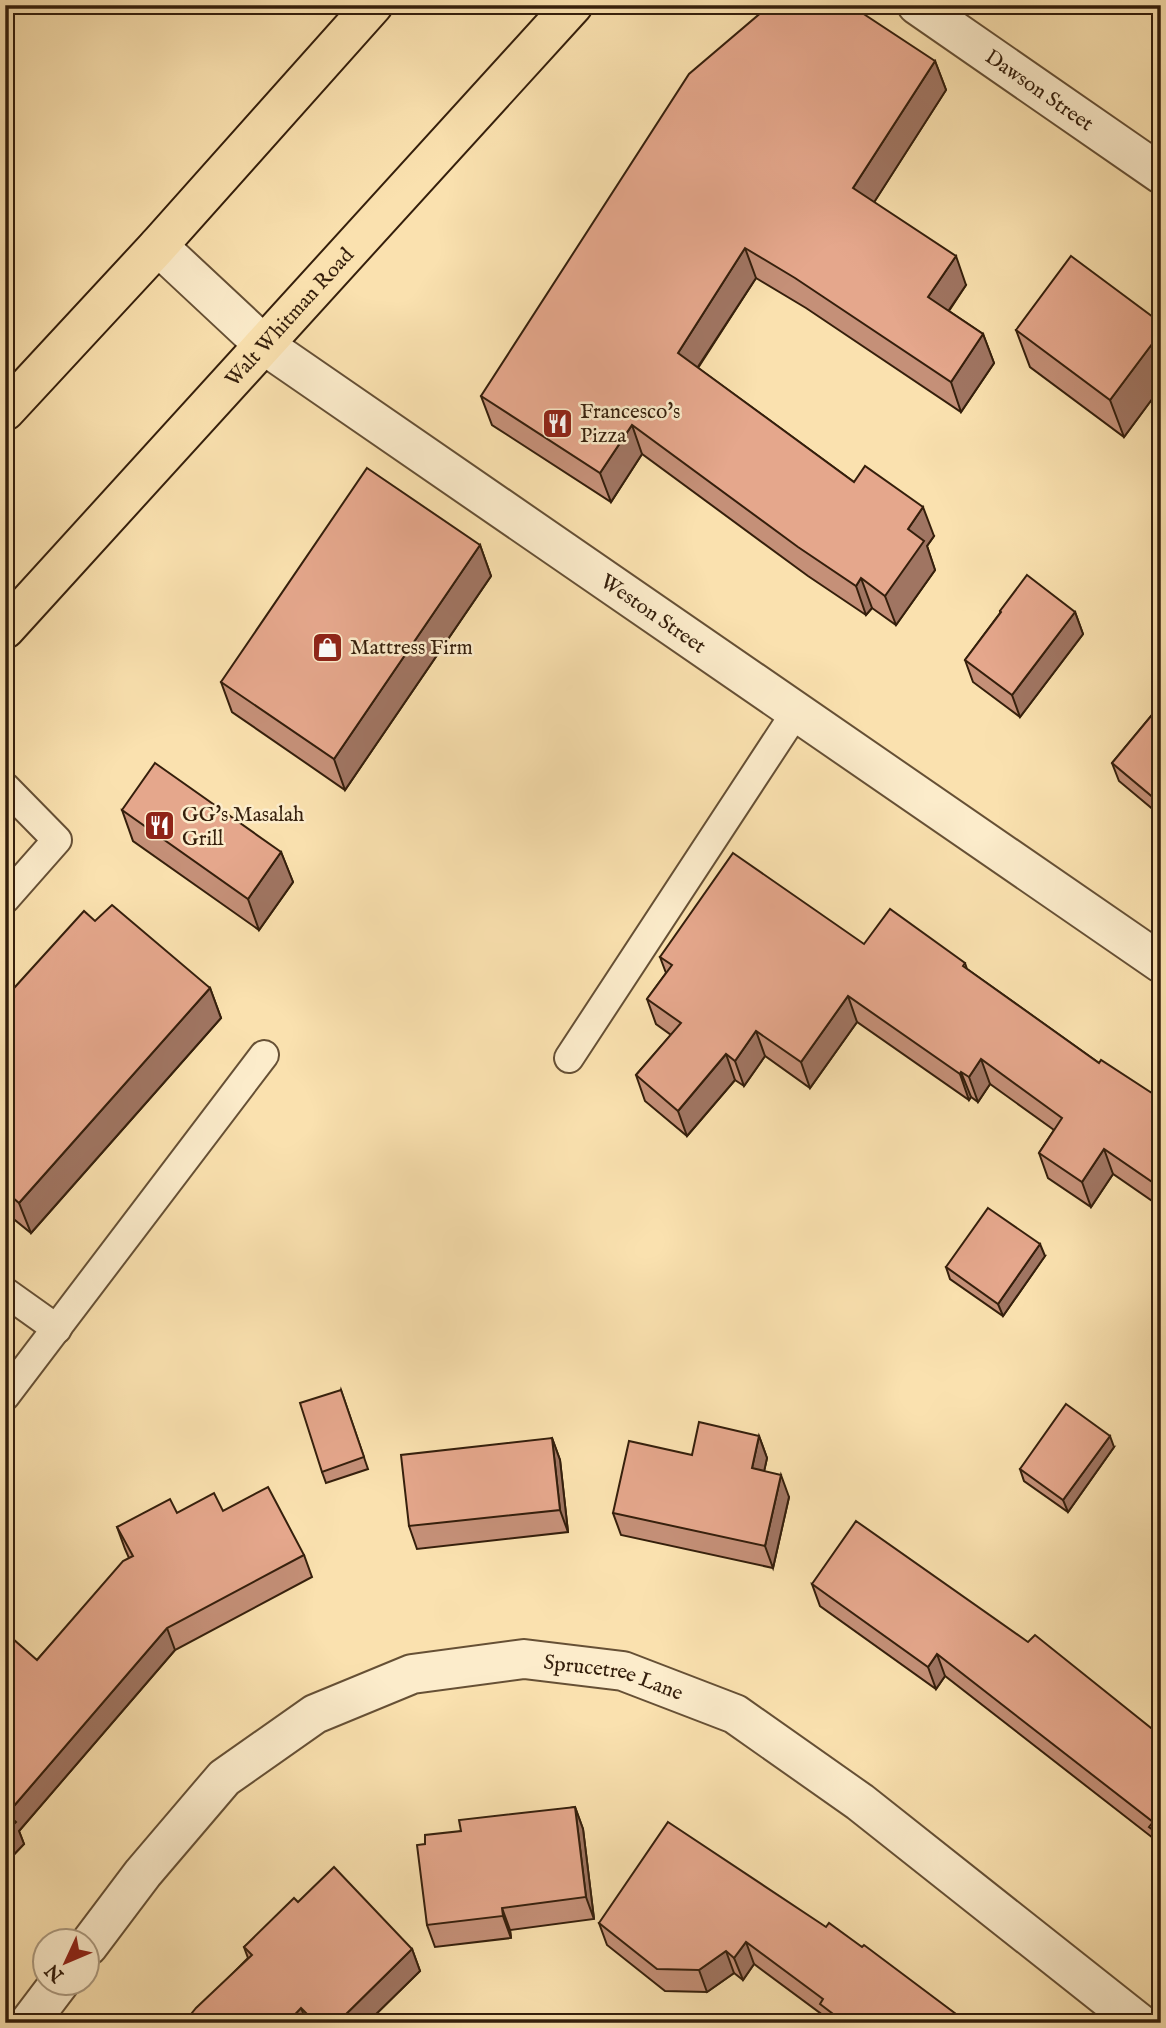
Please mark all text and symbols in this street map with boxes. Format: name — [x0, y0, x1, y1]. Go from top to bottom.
street label: Dawson Street — [979, 44, 1098, 138]
street label: Walt Whitman Road — [220, 242, 361, 393]
place label: Francesco's Pizza — [580, 399, 680, 450]
restaurant icon: Francesco's Pizza — [540, 406, 574, 440]
street label: Weston Street — [595, 569, 711, 660]
shop icon: Mattress Firm — [310, 630, 344, 664]
place label: Mattress Firm — [350, 635, 473, 662]
place label: GG's Masalah Grill — [182, 802, 304, 853]
restaurant icon: GG's Masalah Grill — [142, 809, 176, 843]
street label: Sprucetree Lane — [542, 1650, 687, 1708]
north arrow — [32, 1926, 102, 1996]
text: N — [40, 1958, 70, 1987]

